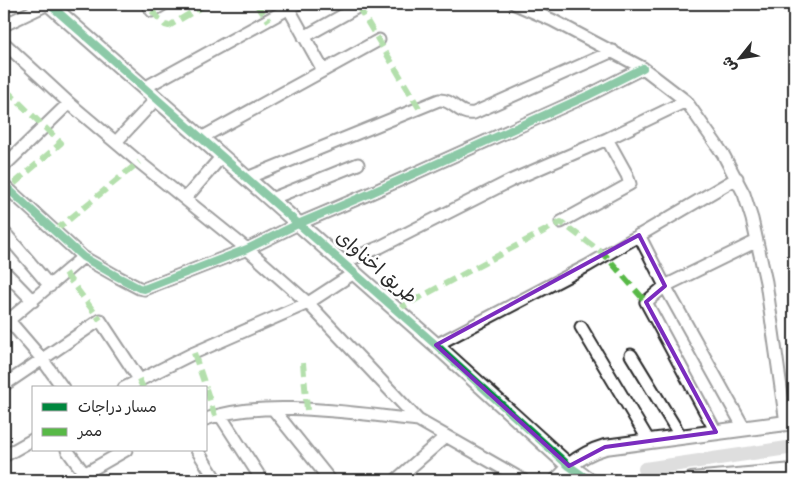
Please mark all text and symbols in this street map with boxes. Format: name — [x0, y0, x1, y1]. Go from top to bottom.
north arrow — [716, 32, 766, 82]
text: ش — [718, 52, 743, 75]
street label: طريق اخناواى — [328, 226, 422, 312]
legend — [32, 386, 208, 452]
text: مسار دراجات — [78, 398, 157, 420]
text: ممر — [76, 422, 102, 444]

